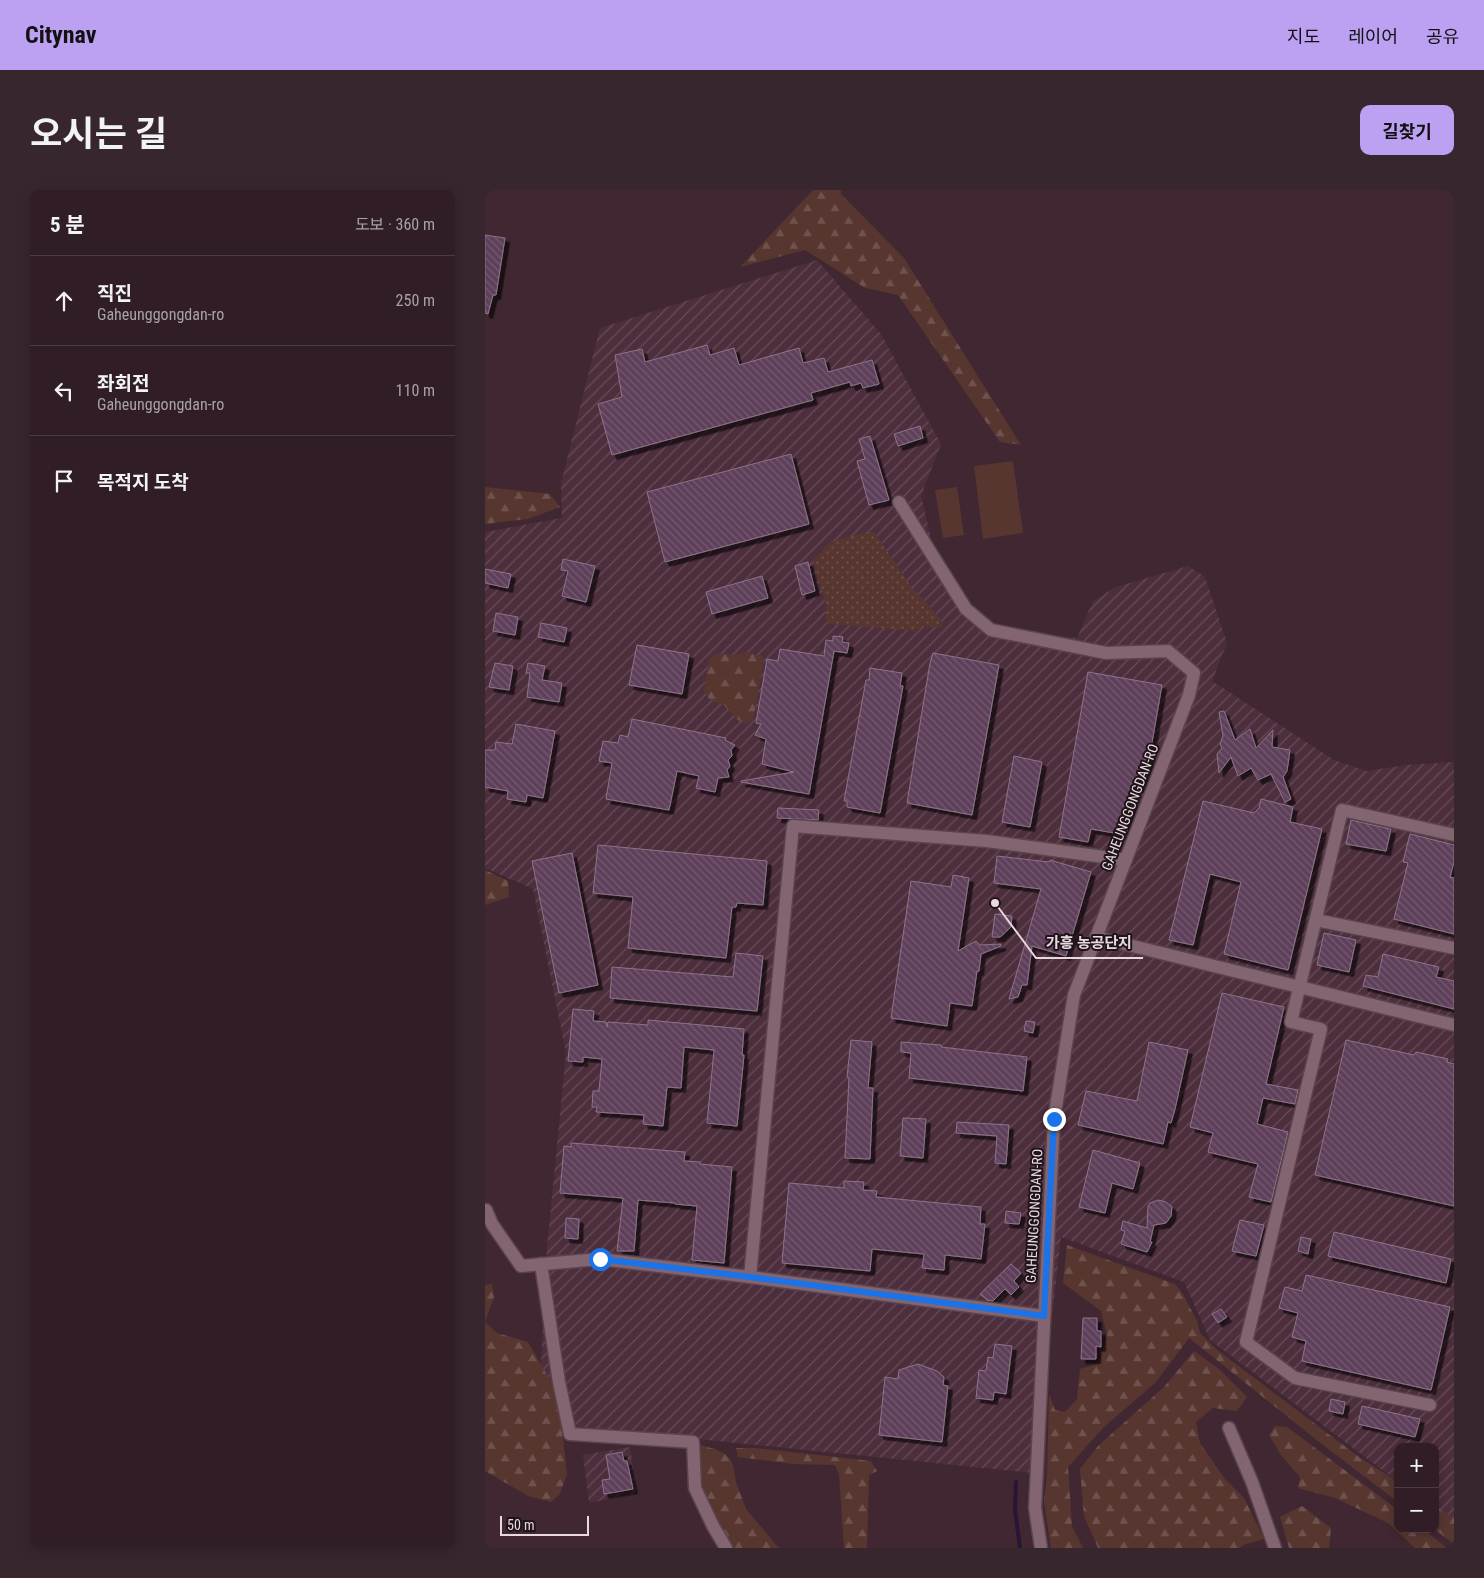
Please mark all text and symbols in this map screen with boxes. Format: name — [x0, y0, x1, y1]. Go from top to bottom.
text: Citynav — [25, 21, 96, 49]
text: 지도 — [1287, 26, 1320, 47]
text: 레이어 — [1348, 26, 1398, 47]
text: 공유 — [1426, 26, 1459, 47]
button: 길찾기 — [1360, 105, 1454, 155]
text: 오시는 길 — [30, 114, 167, 155]
text: 5 분 — [50, 213, 85, 237]
text: 도보 · 360 m — [355, 215, 435, 234]
text: 직진 — [97, 282, 132, 305]
icon: ahead — [50, 287, 78, 315]
text: 250 m — [396, 291, 435, 310]
text: Gaheunggongdan-ro — [97, 305, 224, 324]
text: 좌회전 — [97, 372, 149, 395]
icon: left — [50, 377, 78, 405]
text: 110 m — [396, 381, 435, 400]
text: Gaheunggongdan-ro — [97, 395, 224, 414]
icon: arrive — [50, 467, 78, 495]
text: 목적지 도착 — [97, 471, 189, 494]
street label: GAHEUNGGONGDAN-RO — [1098, 741, 1162, 873]
callout: 가흥 농공단지 — [1036, 928, 1143, 958]
text: 가흥 농공단지 — [1046, 934, 1132, 952]
route end — [1043, 1108, 1066, 1131]
street label: GAHEUNGGONGDAN-RO — [1022, 1149, 1046, 1283]
route start — [589, 1248, 612, 1271]
map controls — [1394, 1443, 1439, 1533]
button: + — [1394, 1443, 1439, 1488]
button: − — [1394, 1488, 1439, 1533]
scale bar — [500, 1513, 589, 1536]
text: 50 m — [507, 1517, 535, 1533]

